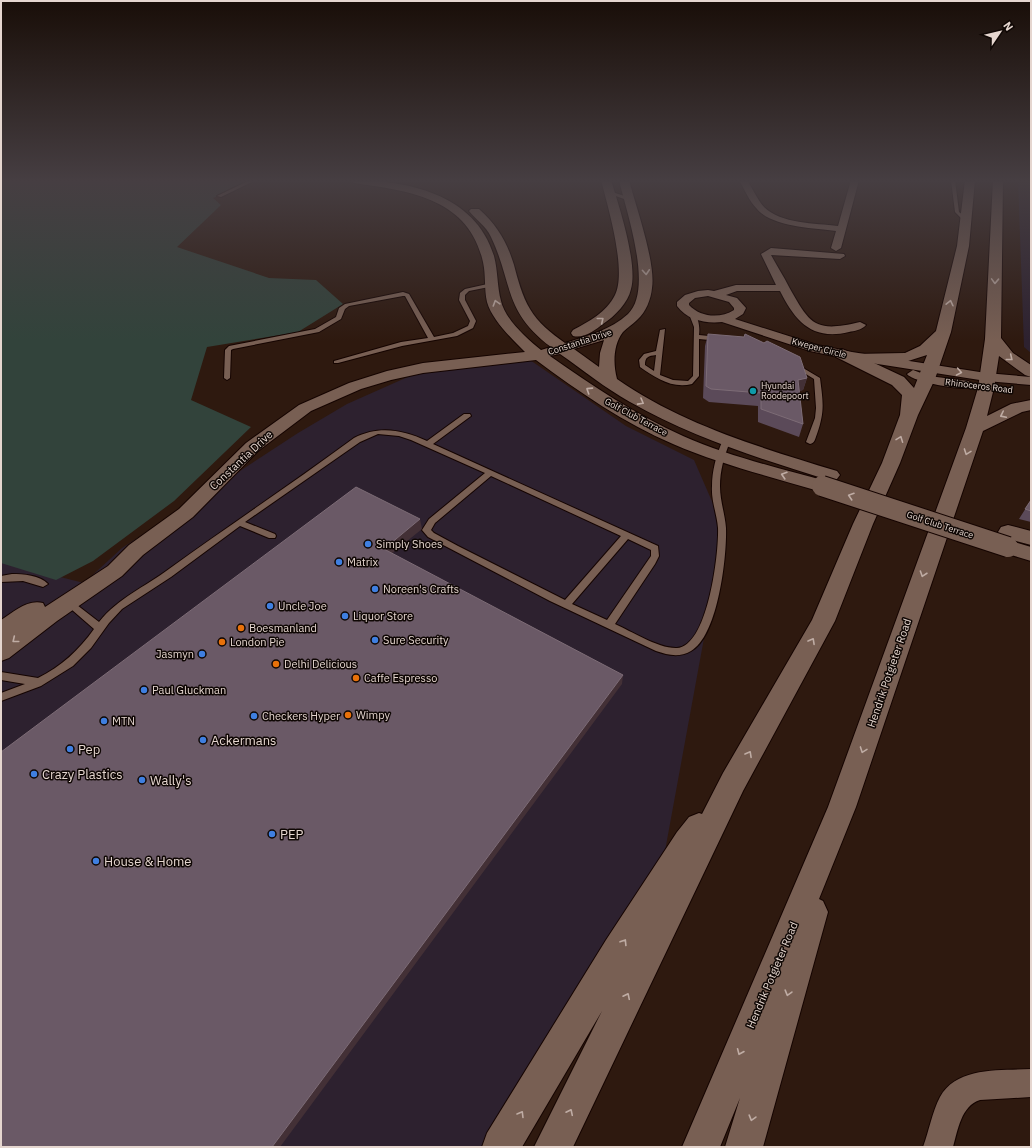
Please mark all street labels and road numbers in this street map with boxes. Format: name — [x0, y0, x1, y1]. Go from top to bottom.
street label: Constantia Drive — [547, 326, 613, 357]
street label: Kweper Circle — [791, 335, 848, 360]
street label: Rhinoceros Road — [945, 376, 1014, 395]
street label: Golf Club Terrace — [603, 395, 670, 438]
street label: Constantia Drive — [207, 427, 275, 493]
street label: Golf Club Terrace — [905, 509, 975, 541]
street label: Hendrik Potgieter Road — [864, 617, 914, 729]
street label: Hendrik Potgieter Road — [743, 920, 801, 1030]

